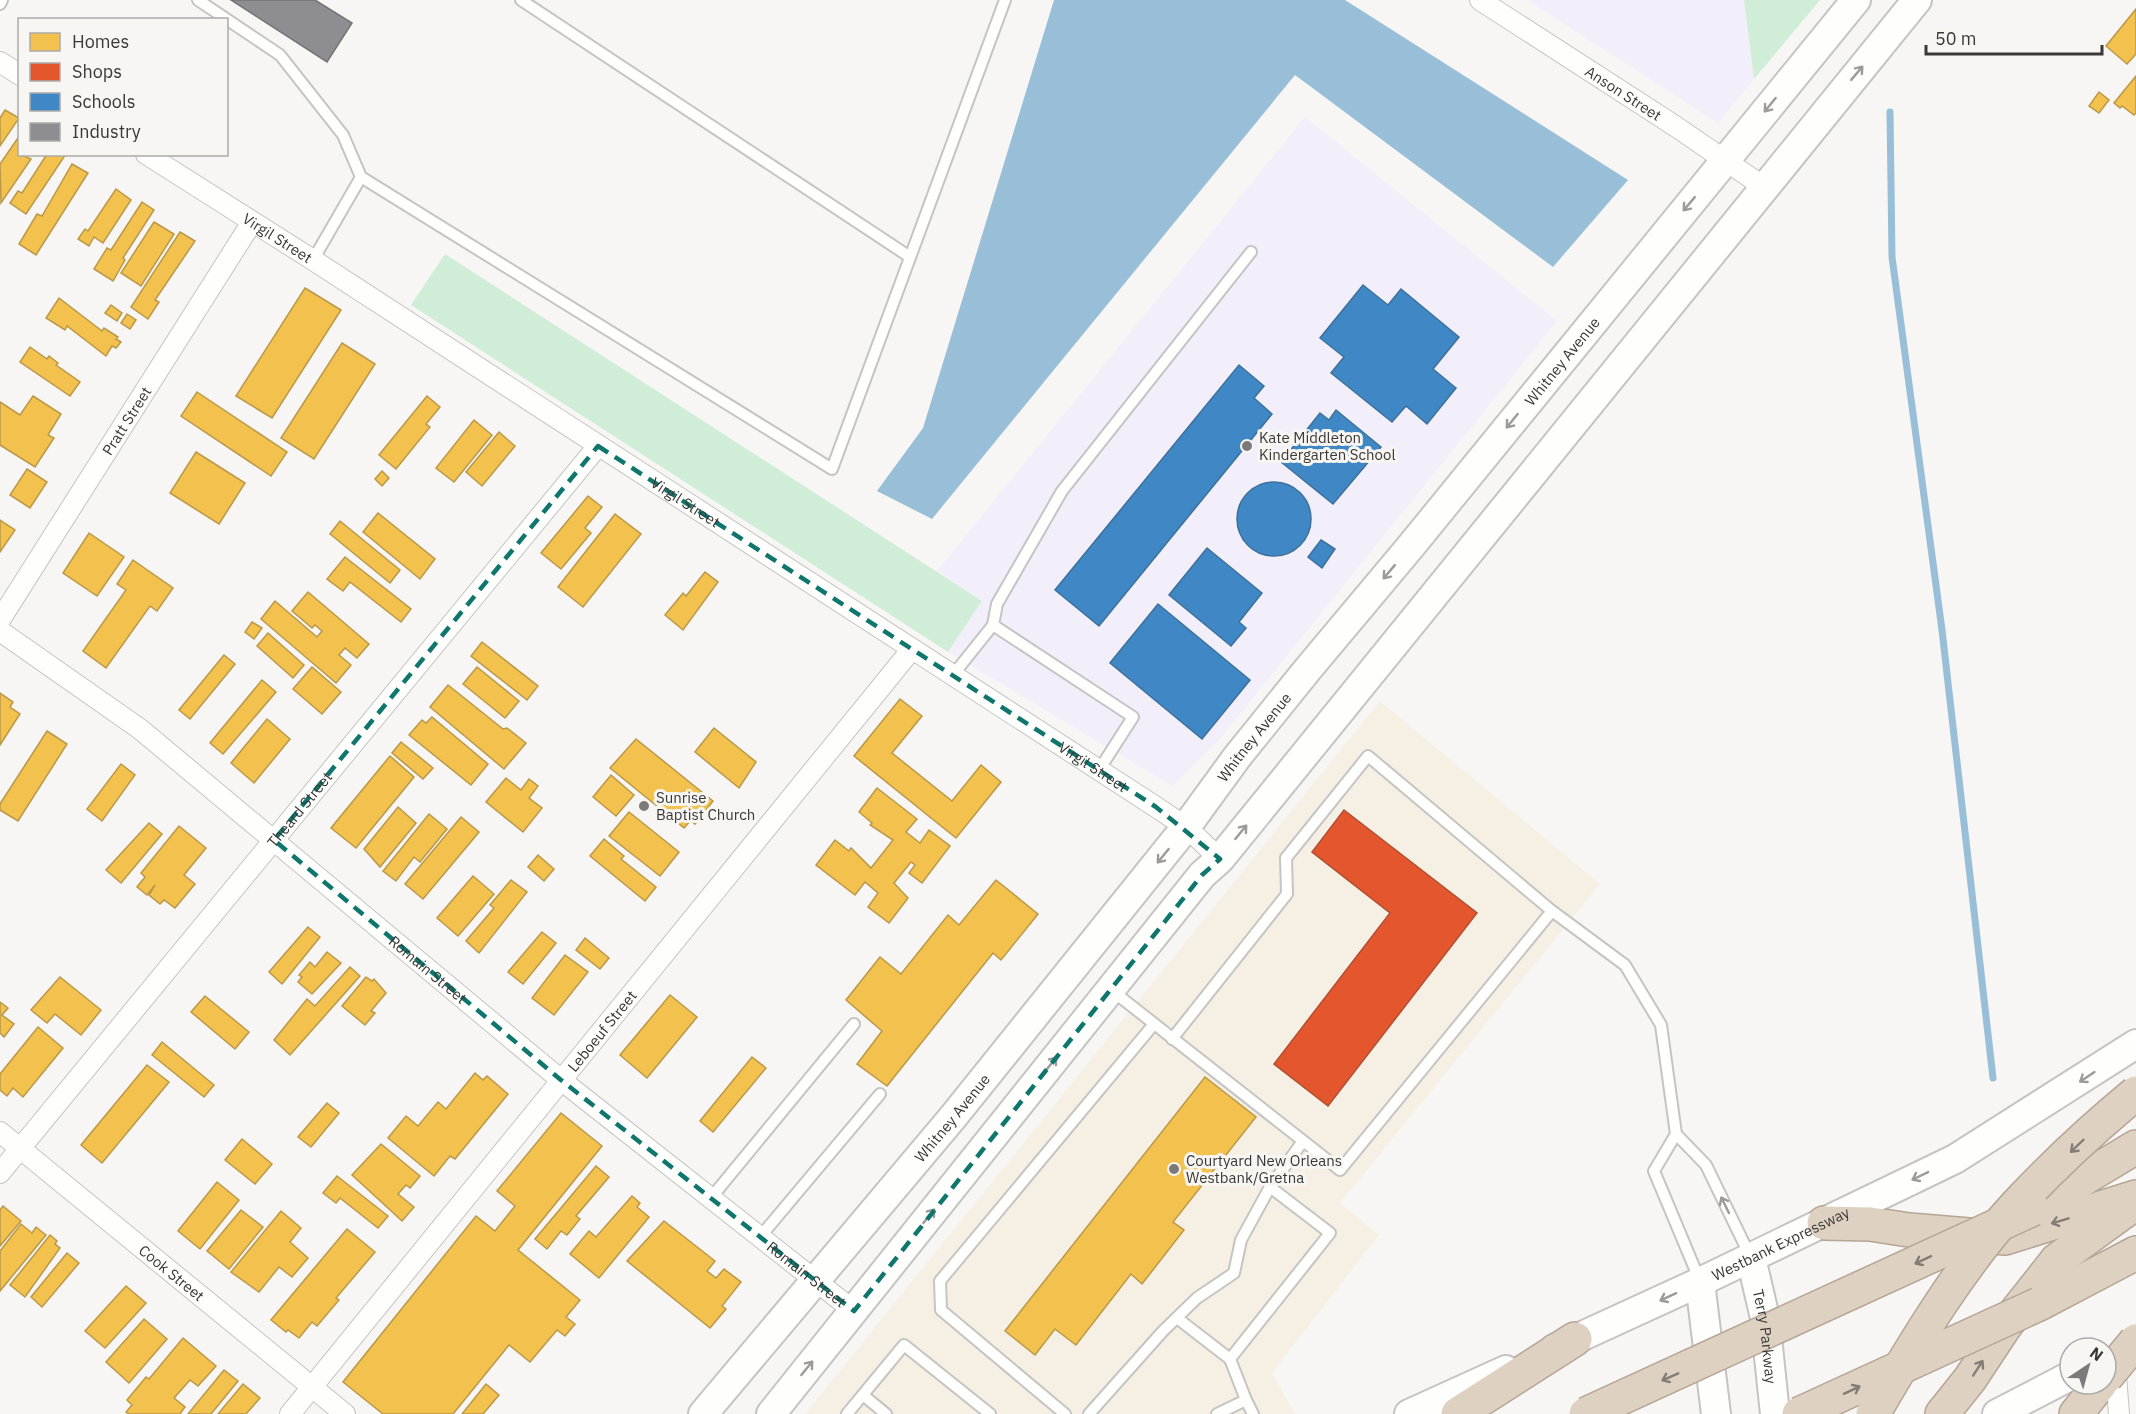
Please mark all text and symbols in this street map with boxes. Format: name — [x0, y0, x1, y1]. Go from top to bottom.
legend — [18, 18, 228, 156]
scale bar — [1926, 18, 2102, 56]
text: 50 m — [1935, 27, 1977, 50]
text: Homes — [72, 30, 129, 53]
text: Shops — [72, 60, 122, 83]
street label: Anson Street — [1582, 61, 1665, 124]
one-way arrow — [1850, 65, 1863, 81]
text: Schools — [72, 90, 136, 113]
one-way arrow — [1764, 97, 1777, 113]
text: Industry — [72, 120, 141, 143]
one-way arrow — [1682, 196, 1695, 212]
street label: Virgil Street — [239, 209, 316, 267]
street label: Whitney Avenue — [1520, 313, 1604, 409]
street label: Pratt Street — [97, 383, 155, 458]
one-way arrow — [1506, 413, 1519, 429]
place label: Kate Middleton Kindergarten School — [1259, 428, 1396, 464]
marker: Kate Middleton Kindergarten School — [1240, 439, 1254, 453]
street label: Virgil Street — [647, 472, 724, 531]
one-way arrow — [1382, 564, 1396, 579]
street label: Whitney Avenue — [1213, 688, 1295, 785]
street label: Virgil Street — [1055, 737, 1131, 796]
street label: Theard Street — [263, 768, 336, 851]
place label: Sunrise Baptist Church — [656, 788, 755, 824]
marker: Sunrise Baptist Church — [637, 799, 651, 813]
one-way arrow — [1235, 825, 1248, 841]
one-way arrow — [1157, 848, 1170, 864]
street label: Romain Street — [385, 931, 471, 1007]
street label: Leboeuf Street — [563, 986, 640, 1075]
one-way arrow — [1044, 1056, 1057, 1072]
street label: Whitney Avenue — [910, 1070, 994, 1166]
one-way arrow — [2080, 1071, 2096, 1083]
one-way arrow — [2069, 1139, 2084, 1154]
place label: Courtyard New Orleans Westbank/Gretna — [1186, 1151, 1342, 1187]
marker: Courtyard New Orleans Westbank/Gretna — [1167, 1162, 1181, 1176]
one-way arrow — [1911, 1171, 1929, 1183]
one-way arrow — [1719, 1197, 1731, 1215]
street label: Westbank Expressway — [1709, 1202, 1853, 1284]
one-way arrow — [923, 1208, 936, 1224]
one-way arrow — [2051, 1216, 2070, 1227]
street label: Romain Street — [763, 1237, 850, 1311]
street label: Cook Street — [135, 1240, 208, 1305]
one-way arrow — [1915, 1254, 1933, 1266]
street label: Terry Parkway — [1749, 1287, 1781, 1385]
one-way arrow — [1660, 1291, 1678, 1303]
north arrow — [2058, 1336, 2118, 1396]
text: N — [2086, 1342, 2107, 1365]
one-way arrow — [1971, 1359, 1984, 1376]
one-way arrow — [801, 1361, 814, 1377]
one-way arrow — [1661, 1371, 1679, 1383]
one-way arrow — [1843, 1383, 1861, 1395]

